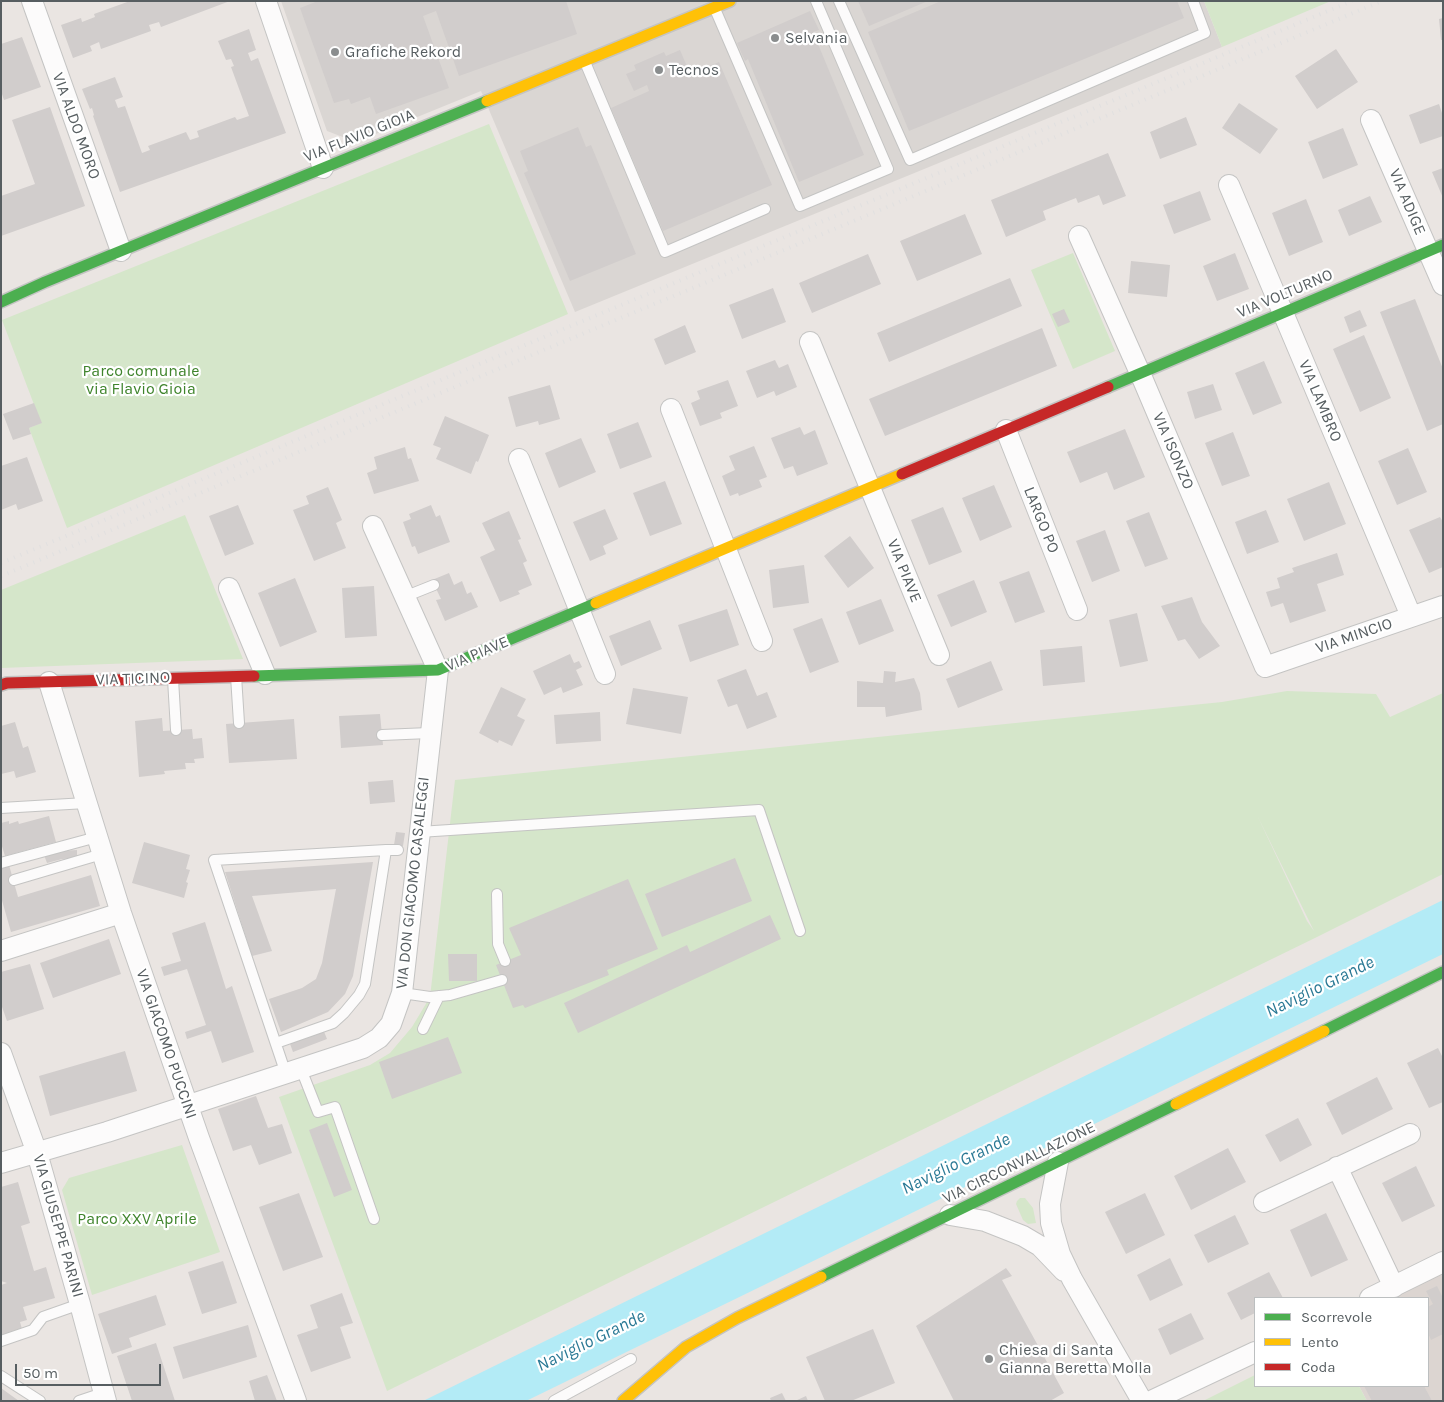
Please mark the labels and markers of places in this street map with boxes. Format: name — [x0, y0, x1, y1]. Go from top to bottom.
place label: Selvania — [785, 28, 847, 48]
marker: Selvania — [769, 32, 781, 44]
place label: Grafiche Rekord — [345, 42, 461, 62]
marker: Grafiche Rekord — [329, 46, 341, 58]
place label: Tecnos — [669, 60, 719, 80]
marker: Tecnos — [653, 64, 665, 76]
place label: Chiesa di Santa Gianna Beretta Molla — [999, 1340, 1152, 1378]
marker: Chiesa di Santa Gianna Beretta Molla — [983, 1353, 995, 1365]

